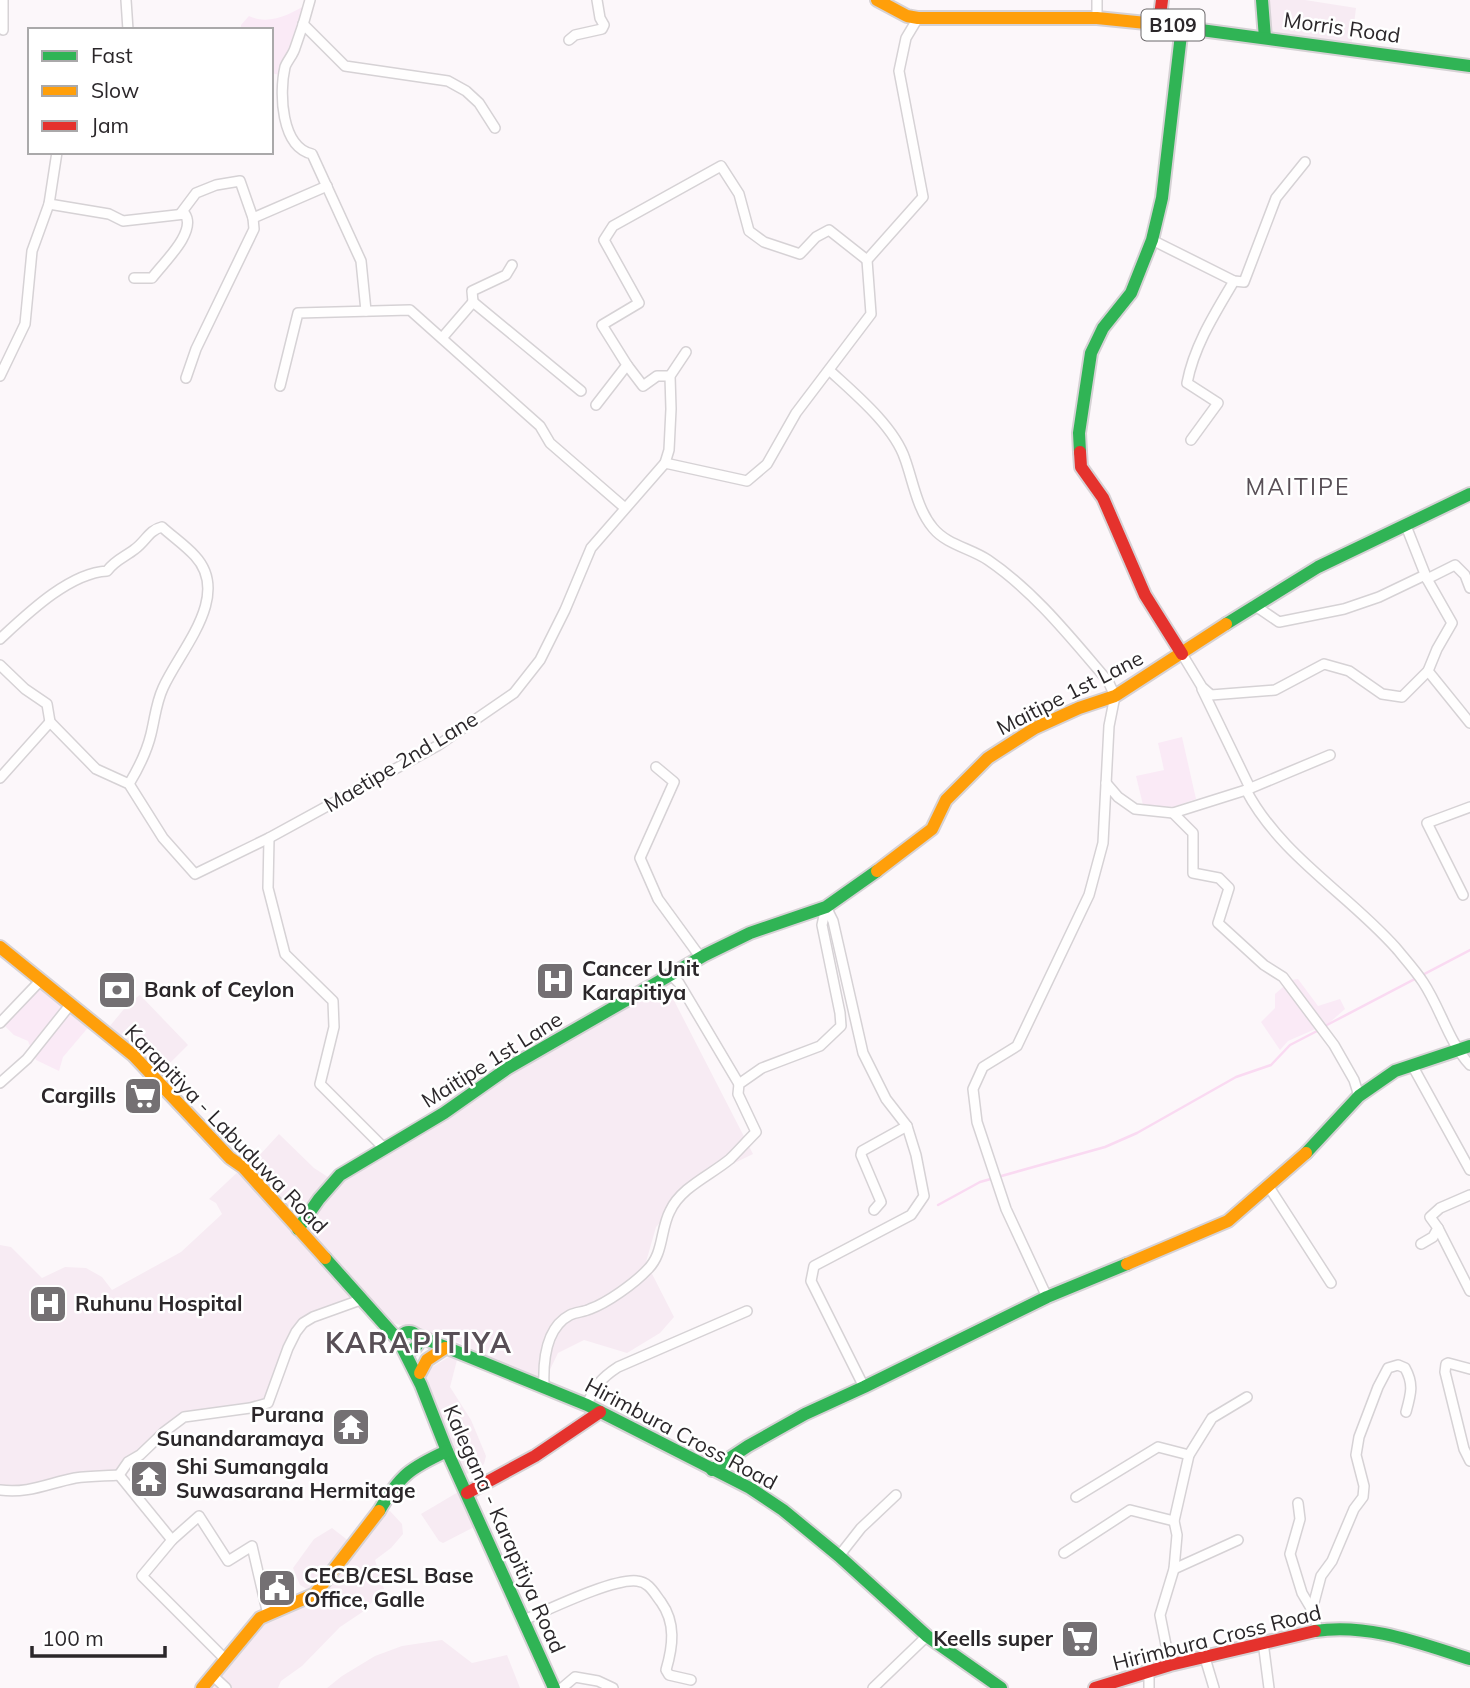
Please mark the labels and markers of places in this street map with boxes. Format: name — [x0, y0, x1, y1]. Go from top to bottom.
place label: Cancer Unit Karapitiya — [582, 955, 699, 1005]
hospital icon: Cancer Unit Karapitiya — [534, 960, 576, 1002]
bank icon: Bank of Ceylon — [96, 969, 138, 1011]
place label: Bank of Ceylon — [144, 976, 294, 1002]
supermarket icon: Cargills — [122, 1075, 164, 1117]
place label: Cargills — [41, 1082, 116, 1108]
hospital icon: Ruhunu Hospital — [27, 1283, 69, 1325]
place label: Ruhunu Hospital — [75, 1290, 243, 1316]
place label: Purana Sunandaramaya — [156, 1401, 324, 1451]
temple icon: Purana Sunandaramaya — [330, 1406, 372, 1448]
place label: Shi Sumangala Suwasarana Hermitage — [176, 1453, 415, 1503]
temple icon: Shi Sumangala Suwasarana Hermitage — [128, 1458, 170, 1500]
place label: CECB/CESL Base Office, Galle — [304, 1562, 473, 1612]
public building icon: CECB/CESL Base Office, Galle — [256, 1567, 298, 1609]
supermarket icon: Keells super — [1059, 1618, 1101, 1660]
place label: Keells super — [933, 1625, 1054, 1651]

